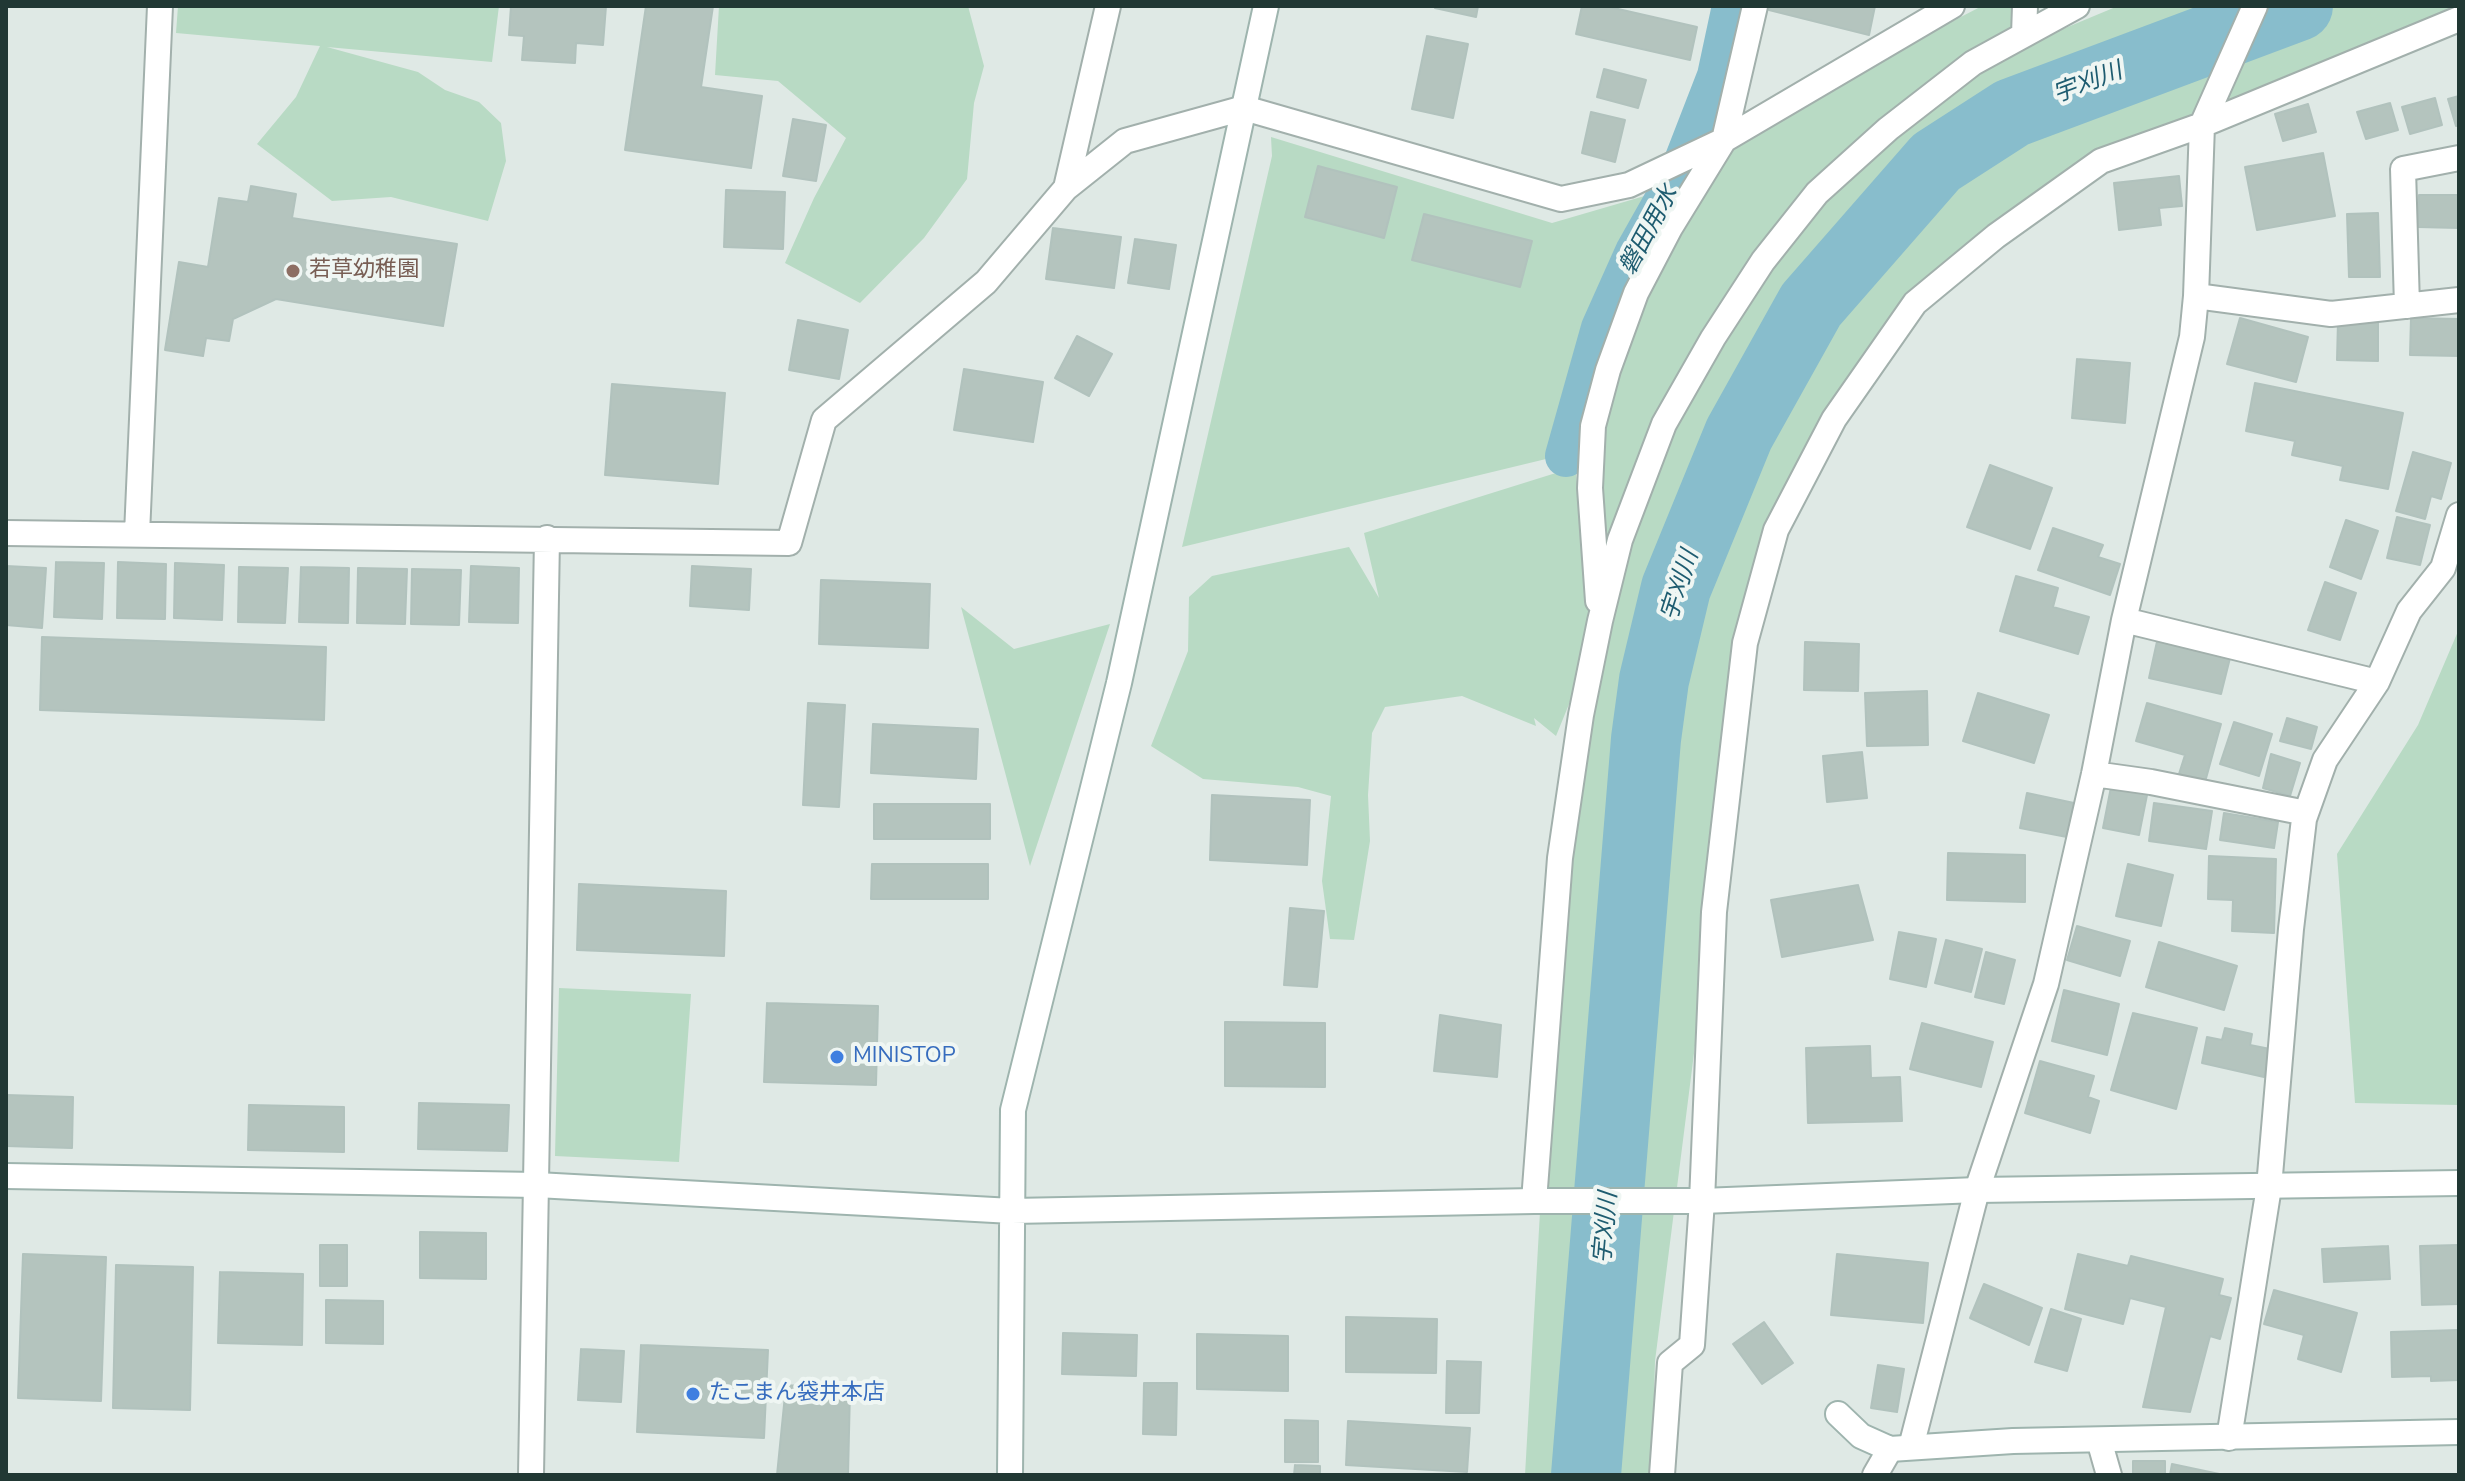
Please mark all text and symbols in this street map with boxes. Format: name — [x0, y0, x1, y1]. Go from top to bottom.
water label: 宇刈川 — [2049, 58, 2127, 110]
water label: 磐田用水 — [1615, 182, 1685, 280]
place label: 若草幼稚園 — [309, 258, 419, 284]
marker: 若草幼稚園 — [284, 262, 302, 280]
water label: 宇刈川 — [1656, 547, 1706, 625]
place label: MINISTOP — [853, 1044, 956, 1070]
marker: MINISTOP — [828, 1048, 846, 1066]
water label: 宇刈川 — [1590, 1191, 1624, 1265]
place label: たこまん袋井本店 — [709, 1381, 885, 1407]
marker: たこまん袋井本店 — [684, 1385, 702, 1403]

